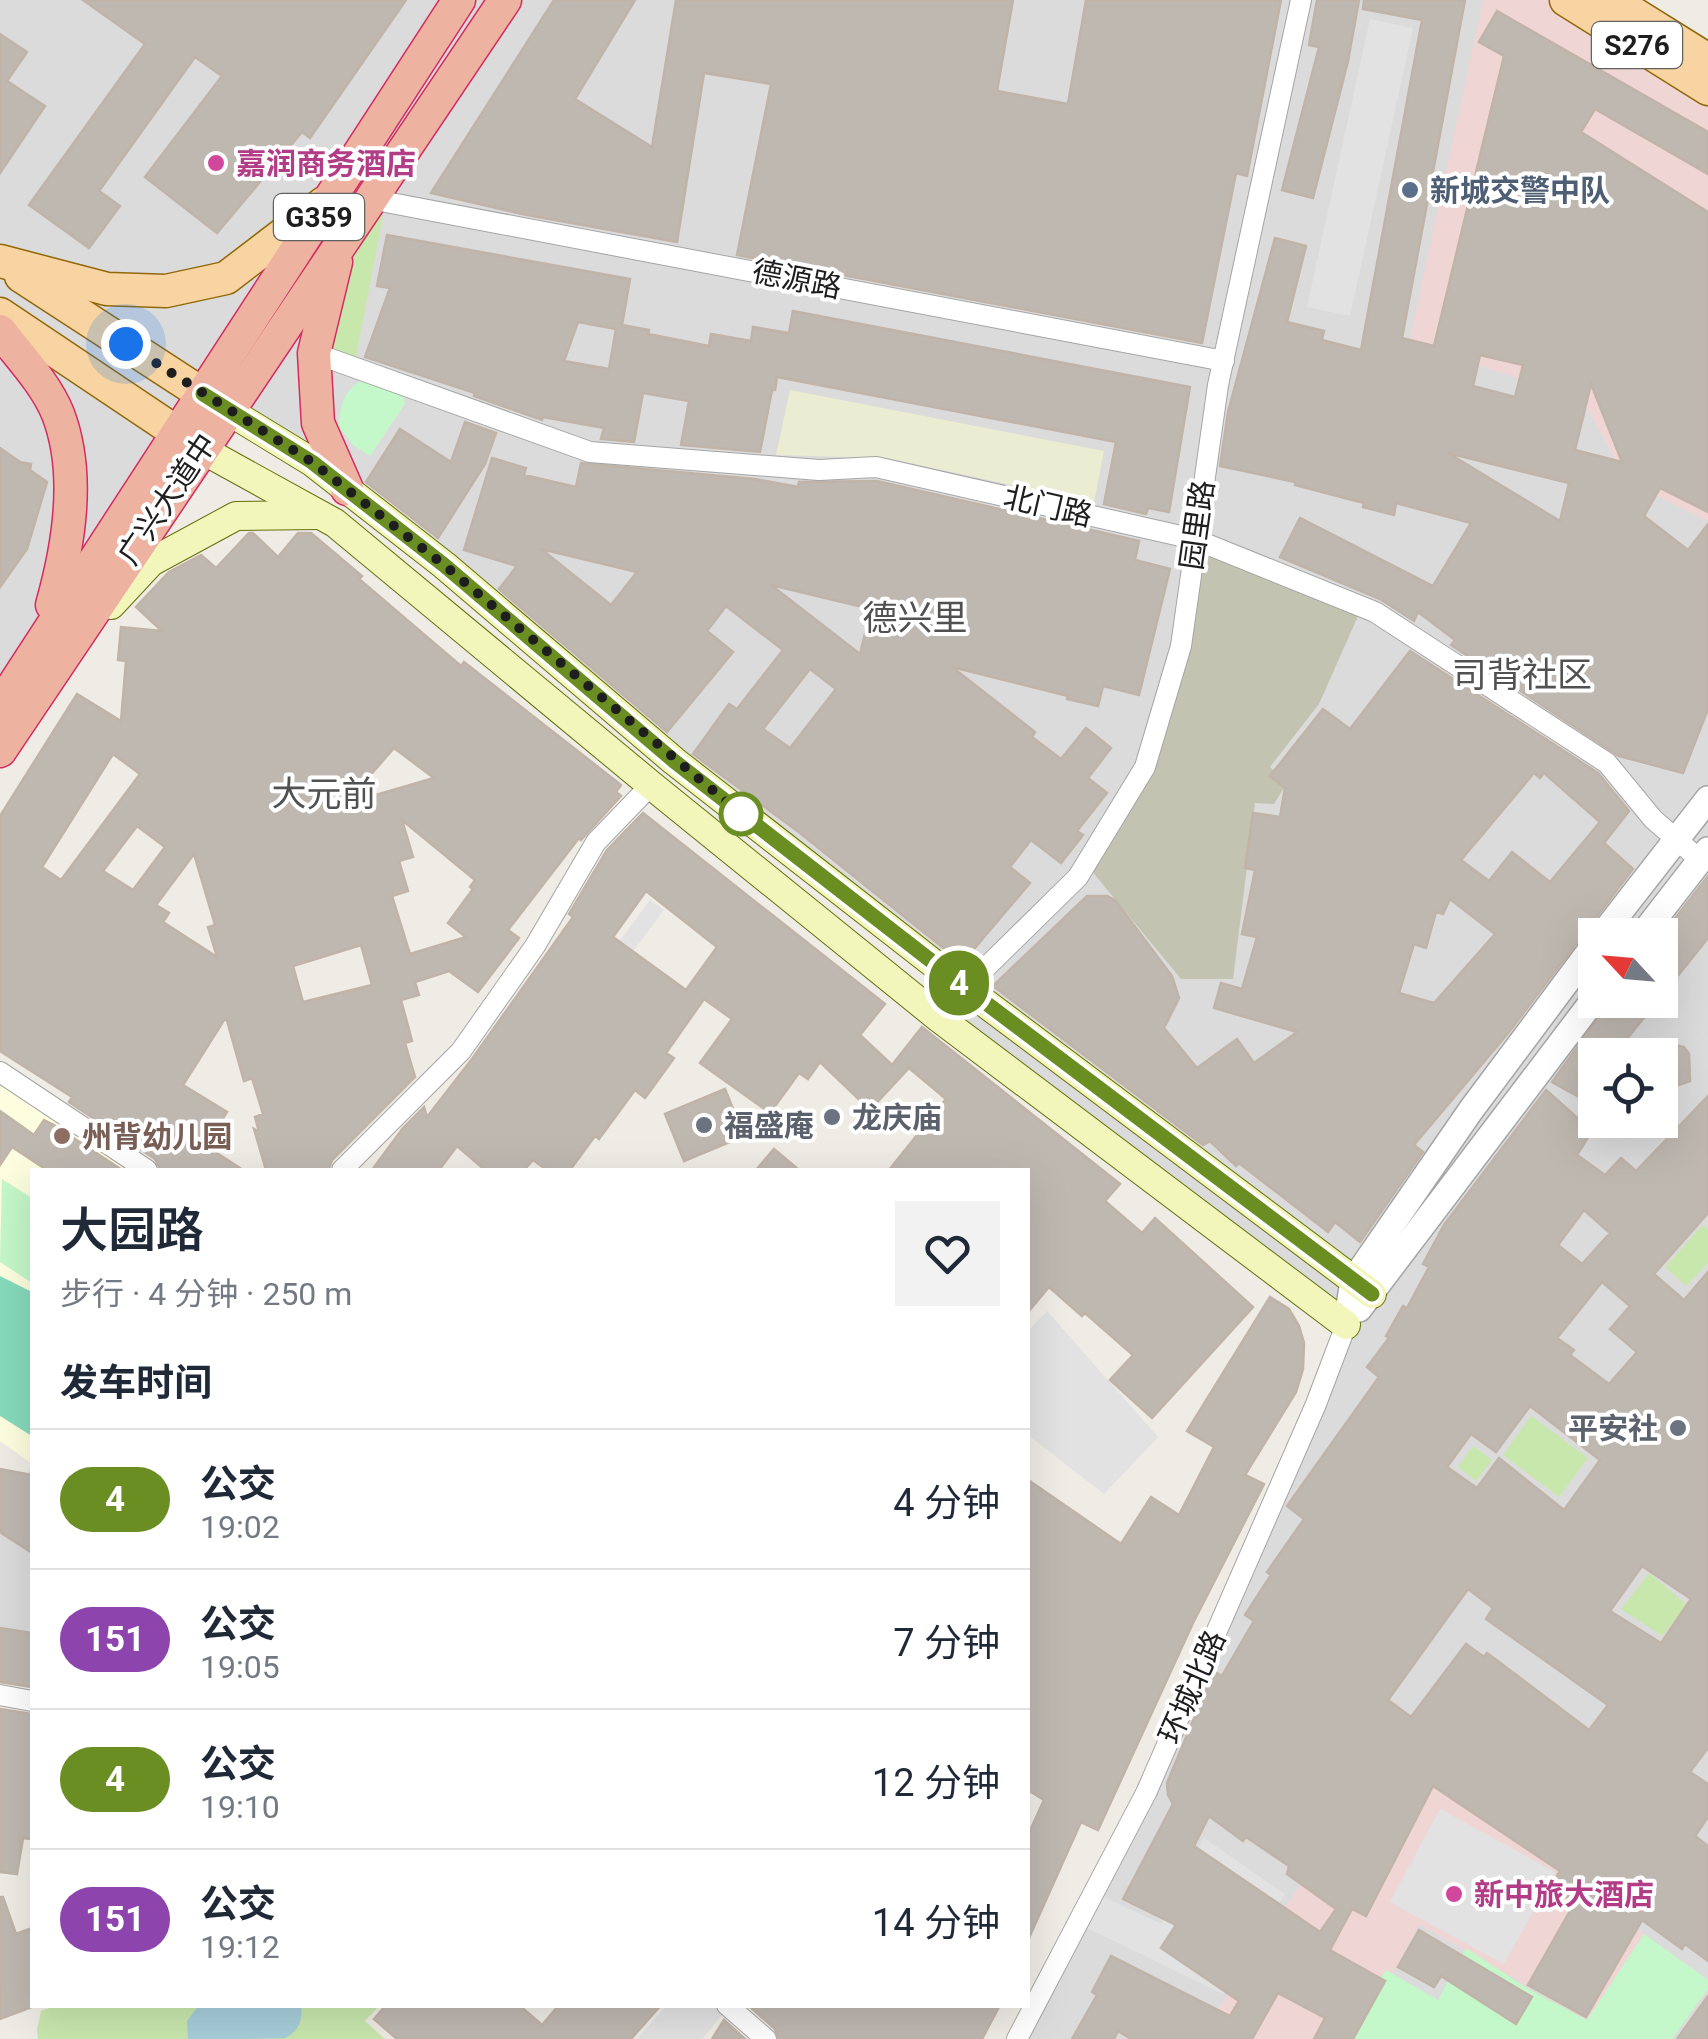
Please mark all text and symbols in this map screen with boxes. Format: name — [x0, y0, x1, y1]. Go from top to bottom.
road number: S276 — [1592, 22, 1682, 68]
place label: 嘉润商务酒店 — [236, 146, 416, 181]
marker: 嘉润商务酒店 — [205, 152, 227, 174]
place label: 新城交警中队 — [1430, 173, 1610, 208]
marker: 新城交警中队 — [1399, 179, 1421, 201]
road number: G359 — [274, 194, 364, 240]
street label: 德源路 — [749, 253, 845, 305]
your location — [101, 319, 151, 369]
street label: 广兴大道中 — [111, 427, 223, 571]
street label: 园里路 — [1173, 478, 1221, 572]
street label: 北门路 — [1000, 479, 1096, 533]
district label: 德兴里 — [862, 598, 968, 639]
district label: 司背社区 — [1452, 655, 1592, 696]
district label: 大元前 — [271, 774, 377, 815]
unlabelled marker — [720, 793, 762, 835]
north arrow — [1578, 918, 1678, 1018]
map controls — [1578, 918, 1678, 1138]
line badge: 4 — [926, 950, 992, 1016]
text: 4 — [949, 963, 969, 1004]
button: locate — [1578, 1038, 1678, 1138]
place label: 龙庆庙 — [852, 1100, 942, 1135]
marker: 龙庆庙 — [821, 1106, 843, 1128]
place label: 福盛庵 — [724, 1108, 814, 1143]
marker: 福盛庵 — [693, 1114, 715, 1136]
place label: 州背幼儿园 — [82, 1119, 232, 1154]
marker: 州背幼儿园 — [51, 1125, 73, 1147]
button: heart — [895, 1201, 1000, 1306]
text: 大园路 — [60, 1202, 204, 1259]
text: 步行 · 4 分钟 · 250 m — [60, 1275, 352, 1313]
text: 发车时间 — [60, 1361, 212, 1405]
place label: 平安社 — [1568, 1411, 1658, 1446]
marker: 平安社 — [1667, 1417, 1689, 1439]
text: 公交 — [200, 1462, 276, 1506]
text: 4 — [105, 1479, 125, 1520]
text: 4 分钟 — [893, 1481, 1000, 1525]
text: 19:02 — [200, 1508, 280, 1546]
text: 公交 — [200, 1602, 276, 1646]
text: 151 — [85, 1619, 145, 1660]
text: 7 分钟 — [893, 1621, 1000, 1665]
street label: 环城北路 — [1152, 1625, 1232, 1749]
text: 19:05 — [200, 1648, 280, 1686]
text: 公交 — [200, 1742, 276, 1786]
text: 4 — [105, 1759, 125, 1800]
text: 12 分钟 — [872, 1761, 1000, 1805]
text: 19:10 — [200, 1788, 280, 1826]
place label: 新中旅大酒店 — [1474, 1877, 1654, 1912]
text: 公交 — [200, 1882, 276, 1926]
marker: 新中旅大酒店 — [1443, 1883, 1465, 1905]
text: 151 — [85, 1899, 145, 1940]
text: 14 分钟 — [872, 1901, 1000, 1945]
text: 19:12 — [200, 1928, 280, 1966]

